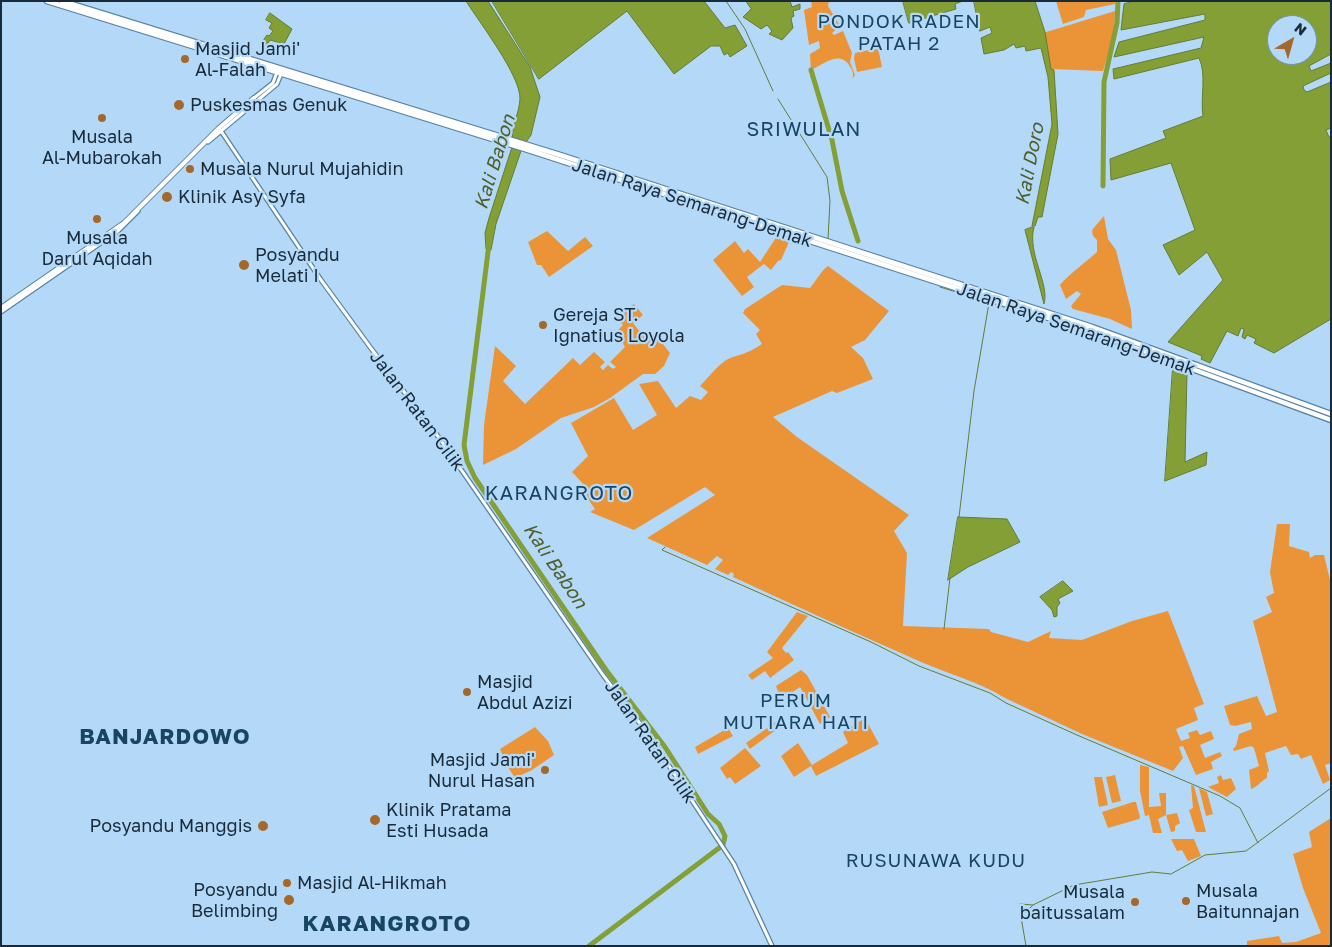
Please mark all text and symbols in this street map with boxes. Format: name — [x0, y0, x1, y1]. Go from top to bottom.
district label: PONDOK RADEN PATAH 2 — [816, 11, 982, 55]
north arrow — [1267, 15, 1317, 65]
text: N — [1291, 19, 1310, 39]
place label: Masjid Jami' Al-Falah — [195, 38, 300, 80]
marker: Masjid Jami' Al-Falah — [179, 53, 191, 65]
place label: Puskesmas Genuk — [190, 94, 347, 116]
marker: Puskesmas Genuk — [172, 98, 186, 112]
marker: Musala Al-Mubarokah — [96, 112, 108, 124]
water label: Kali Babon — [470, 112, 520, 212]
district label: SRIWULAN — [745, 118, 863, 142]
water label: Kali Doro — [1011, 121, 1049, 207]
place label: Musala Al-Mubarokah — [42, 126, 162, 168]
street label: Jalan Raya Semarang-Demak — [569, 154, 815, 252]
place label: Musala Nurul Mujahidin — [200, 158, 403, 180]
marker: Musala Nurul Mujahidin — [184, 163, 196, 175]
place label: Klinik Asy Syfa — [178, 186, 306, 208]
marker: Klinik Asy Syfa — [160, 190, 174, 204]
marker: Musala Darul Aqidah — [91, 213, 103, 225]
place label: Musala Darul Aqidah — [41, 227, 153, 270]
place label: Posyandu Melati I — [255, 244, 340, 286]
marker: Posyandu Melati I — [237, 258, 251, 272]
street label: Jalan Raya Semarang-Demak — [954, 278, 1198, 380]
place label: Gereja ST. Ignatius Loyola — [553, 304, 685, 346]
marker: Gereja ST. Ignatius Loyola — [537, 319, 549, 331]
street label: Jalan Ratan Cilik — [365, 347, 469, 475]
district label: KARANGROTO — [483, 482, 635, 506]
water label: Kali Babon — [518, 519, 592, 613]
place label: Masjid Abdul Azizi — [477, 671, 573, 714]
street label: Jalan Ratan Cilik — [600, 677, 700, 807]
marker: Masjid Abdul Azizi — [461, 686, 473, 698]
district label: PERUM MUTIARA HATI — [721, 690, 871, 734]
district label: BANJARDOWO — [78, 724, 252, 750]
place label: Masjid Jami' Nurul Hasan — [428, 749, 535, 792]
marker: Masjid Jami' Nurul Hasan — [539, 764, 551, 776]
place label: Klinik Pratama Esti Husada — [386, 799, 511, 842]
marker: Klinik Pratama Esti Husada — [368, 813, 382, 827]
place label: Posyandu Manggis — [90, 815, 252, 837]
marker: Posyandu Manggis — [256, 819, 270, 833]
district label: RUSUNAWA KUDU — [844, 850, 1028, 872]
place label: Masjid Al-Hikmah — [297, 872, 447, 894]
marker: Masjid Al-Hikmah — [281, 877, 293, 889]
place label: Posyandu Belimbing — [191, 879, 278, 922]
place label: Musala Baitunnajan — [1196, 880, 1300, 922]
place label: Musala baitussalam — [1020, 881, 1125, 924]
marker: Posyandu Belimbing — [282, 893, 296, 907]
marker: Musala Baitunnajan — [1180, 895, 1192, 907]
marker: Musala baitussalam — [1129, 896, 1141, 908]
district label: KARANGROTO — [301, 911, 473, 937]

